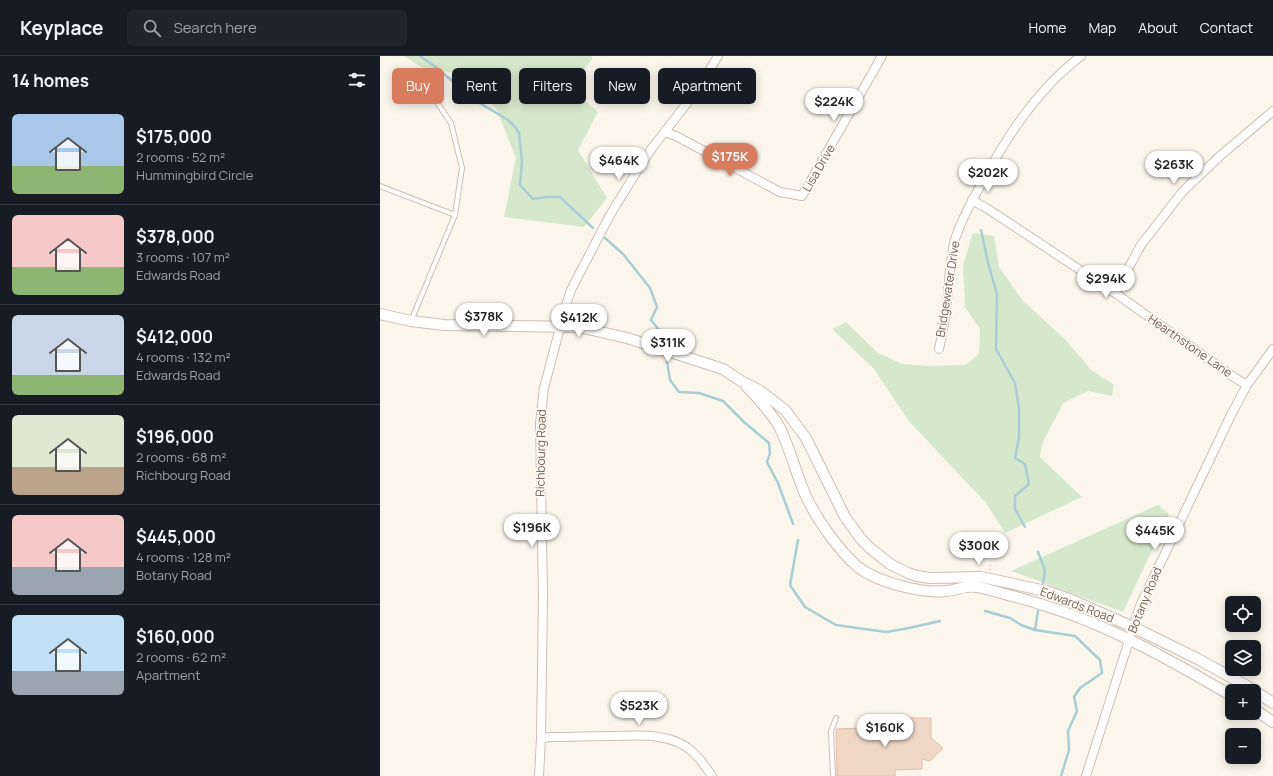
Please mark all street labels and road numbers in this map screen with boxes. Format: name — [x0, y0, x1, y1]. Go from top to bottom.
street label: Lisa Drive — [798, 141, 839, 195]
street label: Bridgewater Drive — [931, 240, 964, 338]
street label: Hearthstone Lane — [1145, 310, 1236, 381]
street label: Richbourg Road — [531, 409, 550, 497]
street label: Botany Road — [1124, 564, 1166, 635]
street label: Edwards Road — [1038, 583, 1117, 626]

